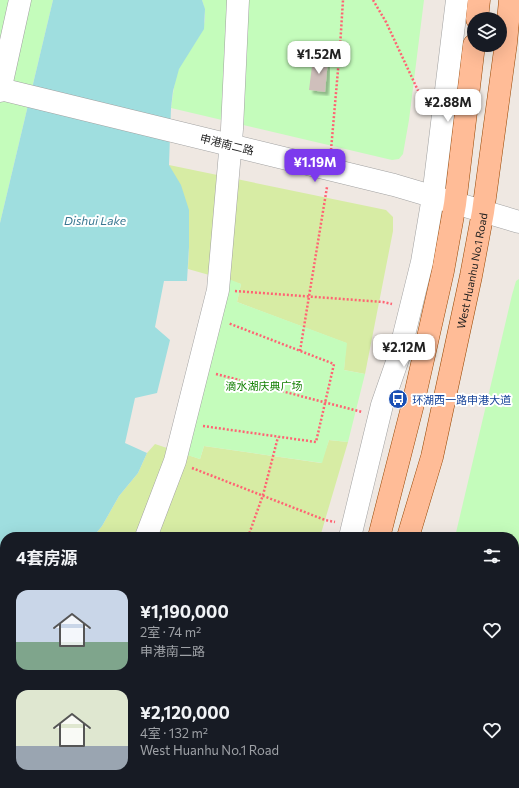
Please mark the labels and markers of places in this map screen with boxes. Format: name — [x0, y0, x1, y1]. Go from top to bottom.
pin: ¥1.52M — [286, 41, 352, 75]
pin: ¥2.88M — [415, 89, 481, 123]
pin: ¥1.19M — [282, 149, 348, 183]
pin: ¥2.12M — [371, 334, 437, 368]
bus stop icon: 环湖西一路申港大道 — [387, 388, 409, 410]
place label: 环湖西一路申港大道 — [412, 393, 511, 406]

